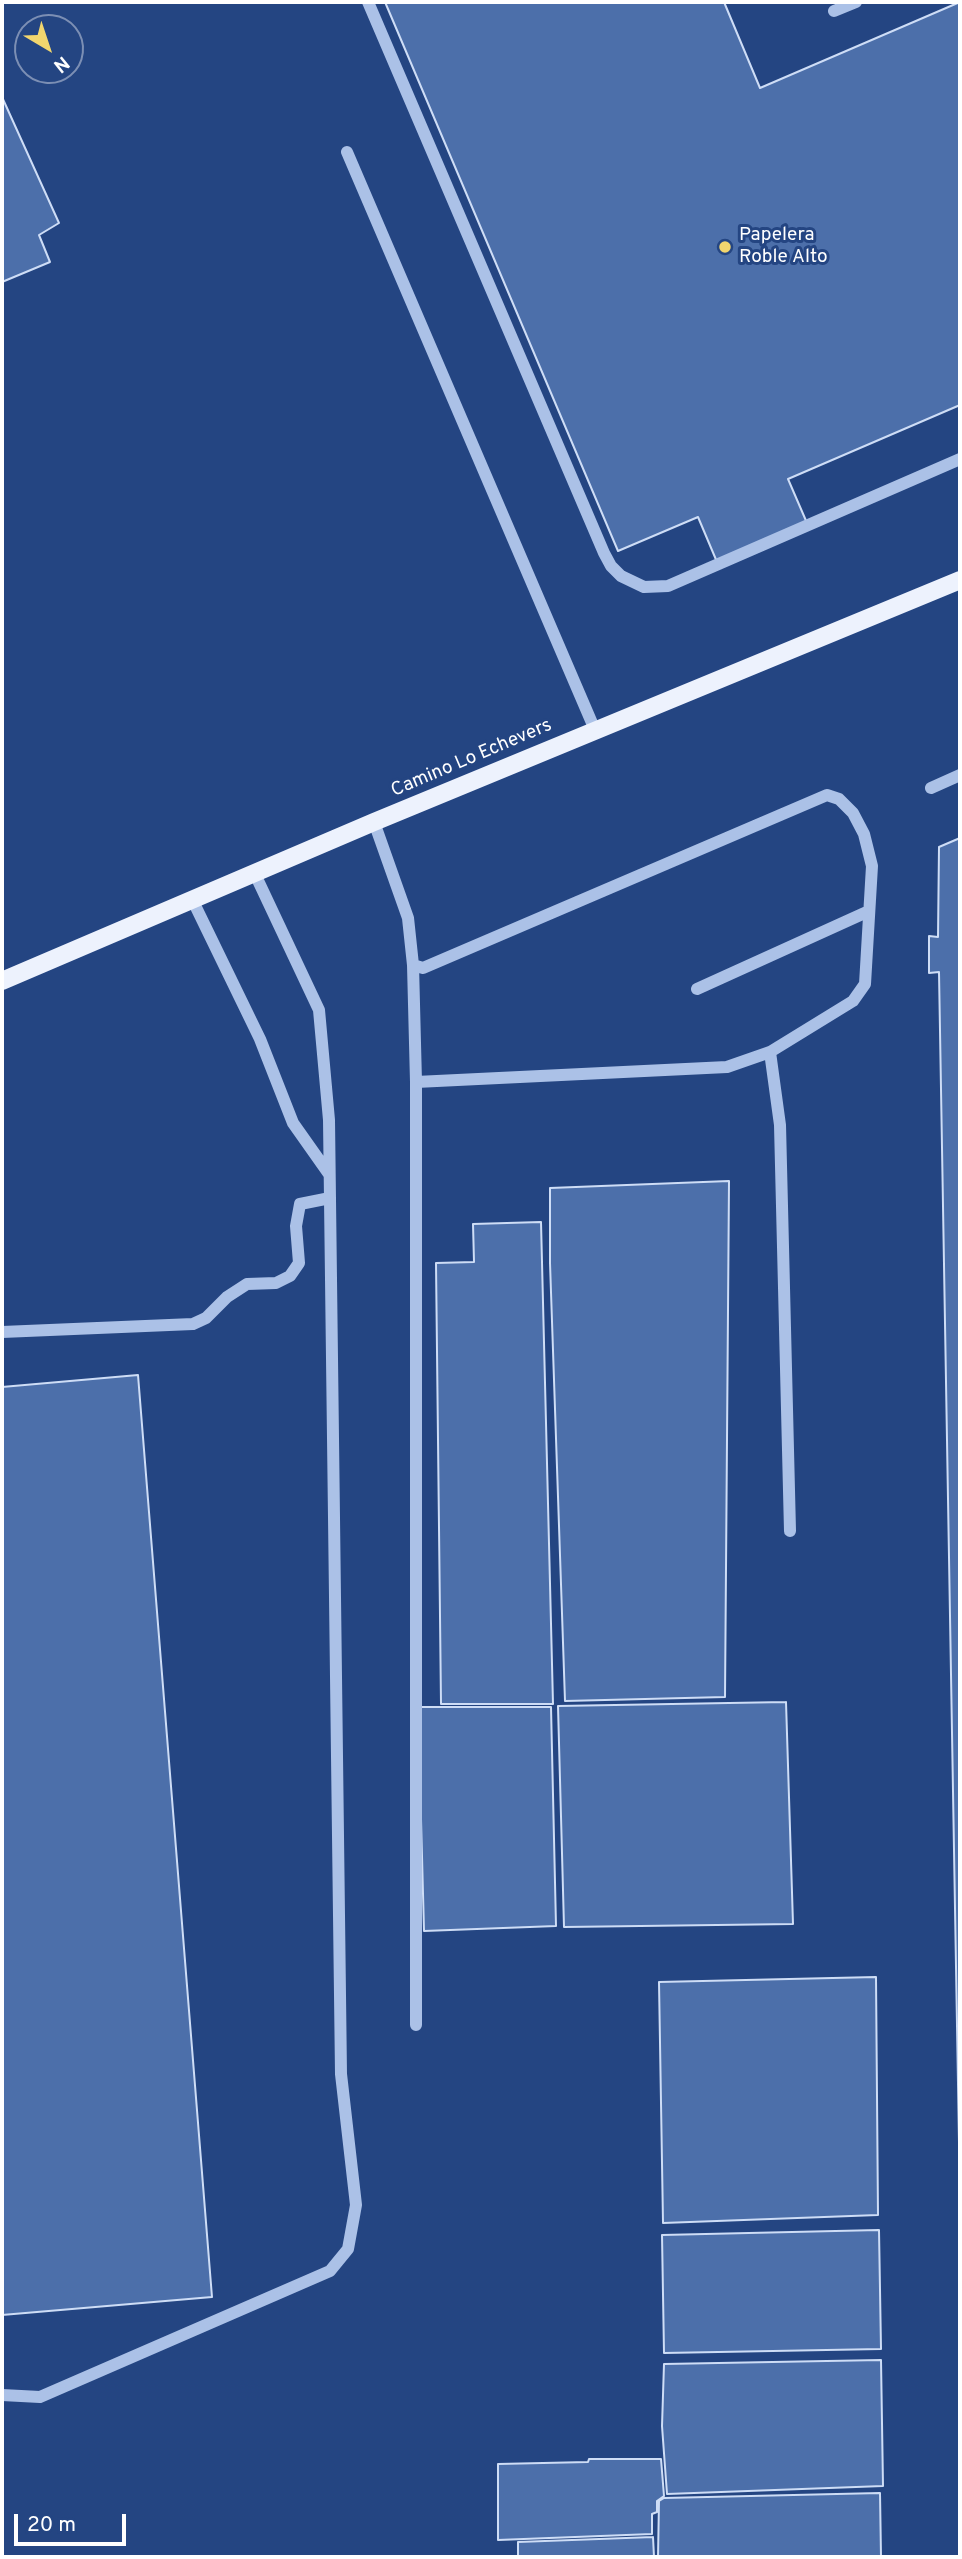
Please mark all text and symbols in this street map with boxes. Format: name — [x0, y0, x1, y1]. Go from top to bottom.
north arrow — [14, 14, 84, 84]
text: N — [48, 50, 74, 77]
place label: Papelera Roble Alto — [739, 225, 828, 269]
marker: Papelera Roble Alto — [717, 239, 733, 255]
street label: Camino Lo Echevers — [388, 715, 556, 803]
scale bar — [18, 2500, 130, 2544]
text: 20 m — [27, 2512, 76, 2539]

